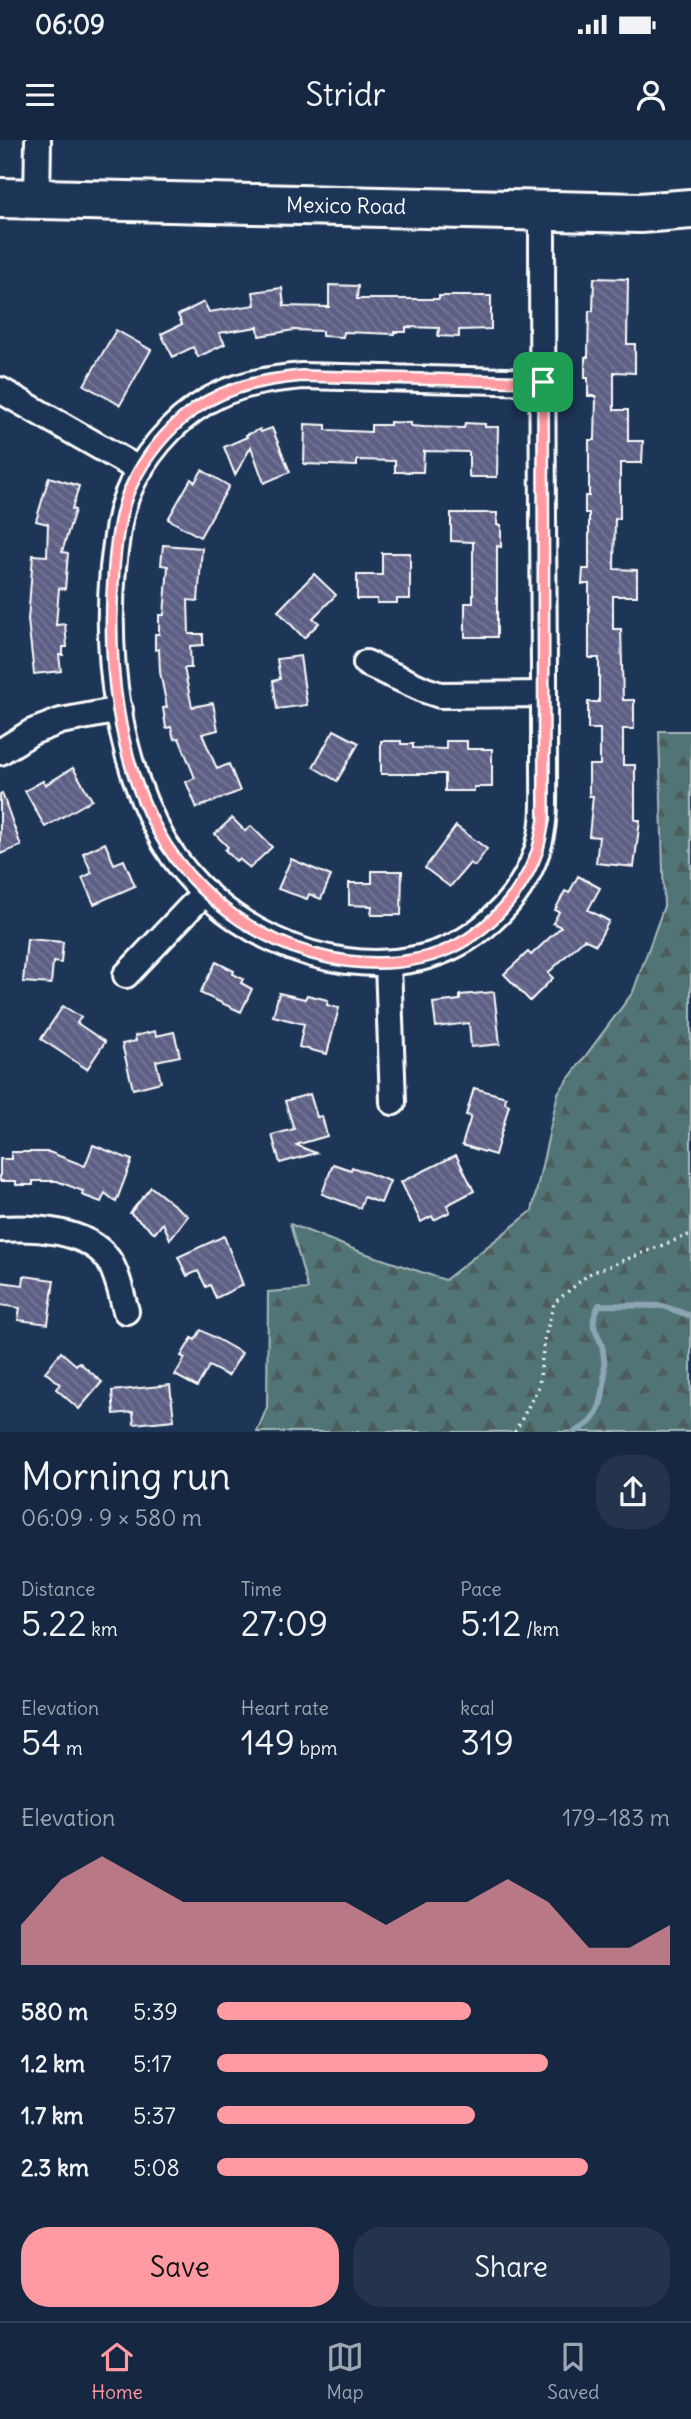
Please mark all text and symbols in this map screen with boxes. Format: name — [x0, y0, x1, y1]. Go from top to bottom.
text: 06:09 — [35, 8, 105, 41]
text: Stridr — [305, 74, 386, 115]
icon: menu — [21, 76, 59, 114]
icon: person — [632, 76, 670, 114]
street label: Mexico Road — [286, 191, 406, 220]
pin — [513, 352, 573, 412]
icon: arrive — [524, 363, 562, 401]
text: Morning run — [21, 1453, 231, 1500]
button: share — [596, 1455, 670, 1529]
text: 06:09 · 9 × 580 m — [21, 1503, 202, 1532]
text: Distance — [21, 1577, 95, 1601]
text: Time — [241, 1577, 282, 1601]
text: Pace — [460, 1577, 502, 1601]
text: 5.22 — [21, 1601, 87, 1645]
text: 27:09 — [241, 1601, 328, 1645]
text: 5:12 — [460, 1601, 521, 1645]
text: km — [87, 1617, 118, 1641]
text: /km — [521, 1617, 559, 1641]
text: Elevation — [21, 1696, 99, 1720]
text: Heart rate — [241, 1696, 329, 1720]
text: kcal — [460, 1696, 495, 1720]
text: 54 — [21, 1720, 61, 1764]
text: 149 — [241, 1720, 295, 1764]
text: 319 — [460, 1720, 514, 1764]
text: m — [61, 1736, 83, 1760]
text: bpm — [295, 1736, 337, 1760]
text: Elevation — [21, 1803, 115, 1832]
text: 179–183 m — [562, 1803, 670, 1832]
text: 580 m — [21, 1997, 88, 2026]
text: 5:39 — [133, 1997, 178, 2026]
text: 1.2 km — [21, 2049, 85, 2078]
text: 5:17 — [133, 2049, 172, 2078]
text: 1.7 km — [21, 2101, 84, 2130]
text: 5:37 — [133, 2101, 176, 2130]
text: 2.3 km — [21, 2153, 89, 2182]
text: 5:08 — [133, 2153, 180, 2182]
button: Save — [21, 2227, 339, 2307]
button: Share — [353, 2227, 670, 2307]
tab: Home — [92, 2338, 143, 2404]
tab: Map — [326, 2338, 364, 2404]
tab: Saved — [547, 2338, 599, 2404]

